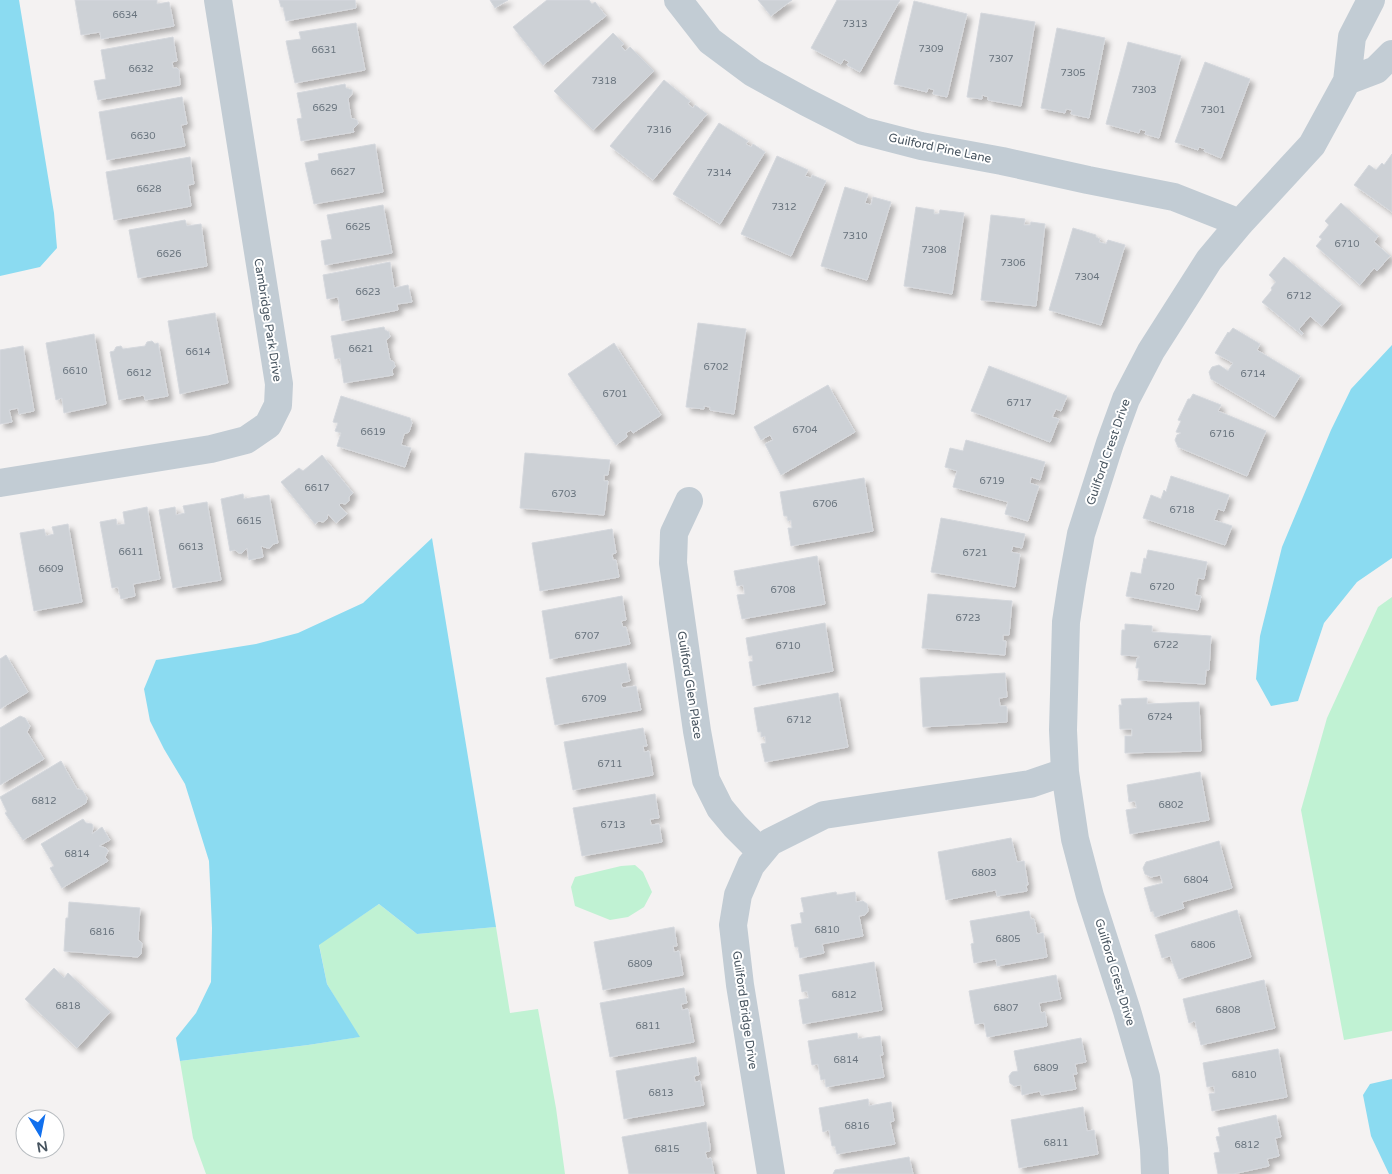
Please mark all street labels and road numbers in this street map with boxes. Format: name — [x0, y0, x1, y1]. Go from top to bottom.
street label: Guilford Pine Lane — [887, 130, 993, 166]
street label: Cambridge Park Drive — [251, 257, 285, 383]
street label: Guilford Crest Drive — [1083, 397, 1133, 507]
street label: Guilford Glen Place — [675, 630, 705, 740]
street label: Guilford Crest Drive — [1092, 917, 1138, 1028]
street label: Guilford Bridge Drive — [730, 950, 760, 1070]

